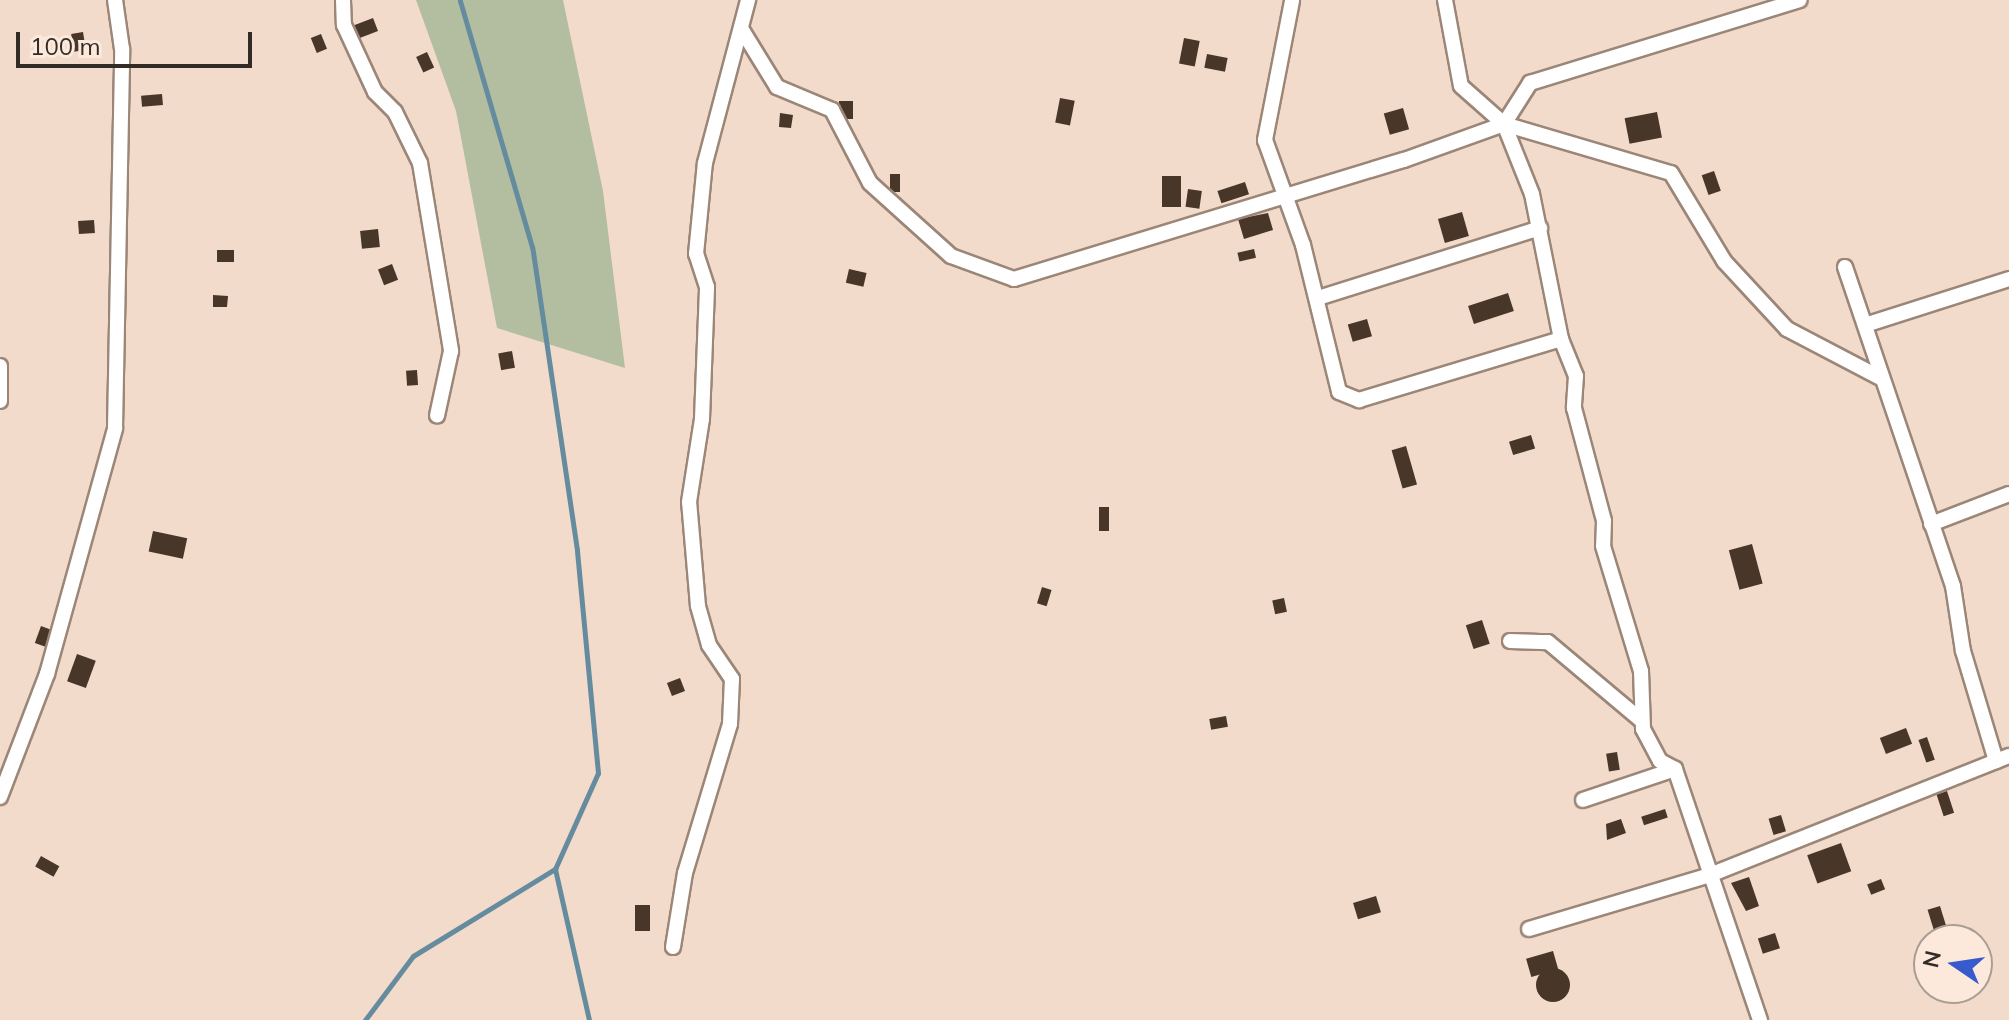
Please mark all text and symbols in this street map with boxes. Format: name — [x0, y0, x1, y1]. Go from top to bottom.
scale bar — [20, 16, 256, 66]
text: 100 m — [30, 31, 101, 61]
north arrow — [1913, 924, 1993, 1004]
text: N — [1916, 948, 1947, 970]

